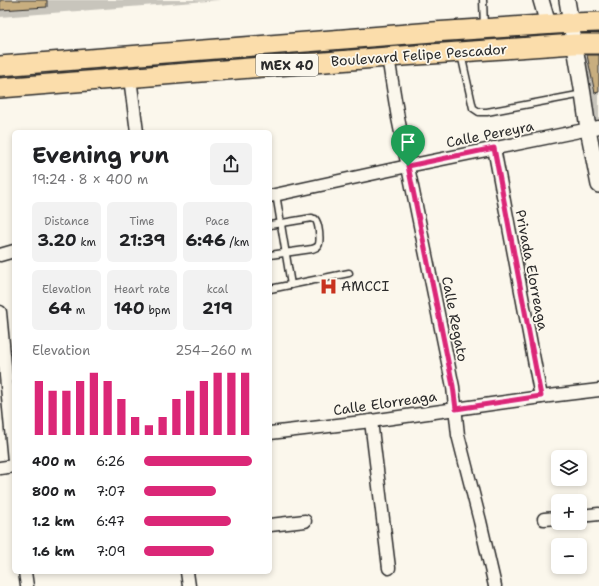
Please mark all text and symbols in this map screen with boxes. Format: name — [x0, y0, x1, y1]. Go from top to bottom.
street label: Boulevard Felipe Pescador — [330, 40, 508, 70]
road number: MEX 40 — [256, 54, 318, 76]
street label: Calle Pereyra — [445, 117, 536, 151]
pin — [391, 125, 425, 166]
icon: arrive — [397, 131, 419, 153]
text: Evening run — [32, 141, 169, 170]
button: share — [210, 143, 252, 185]
text: 19:24 · 8 × 400 m — [32, 171, 148, 188]
street label: Privada Elorreaga — [511, 208, 553, 332]
text: Distance — [44, 214, 89, 229]
text: Time — [129, 214, 155, 229]
text: Pace — [205, 214, 229, 229]
text: 3.20 — [37, 229, 77, 251]
text: 21:39 — [119, 229, 165, 251]
text: 6:46 — [185, 229, 226, 251]
text: km — [77, 235, 96, 250]
text: /km — [226, 235, 249, 250]
street label: Calle Regato — [438, 275, 472, 363]
hospital icon: AMCCI — [318, 276, 338, 296]
place label: AMCCI — [341, 277, 389, 295]
text: Elevation — [42, 282, 91, 297]
text: Heart rate — [114, 282, 170, 297]
text: kcal — [207, 282, 228, 297]
text: 64 — [48, 297, 72, 319]
text: 140 — [113, 297, 145, 319]
text: 219 — [202, 297, 233, 319]
text: m — [72, 303, 85, 318]
text: bpm — [145, 303, 171, 318]
text: Elevation — [32, 342, 90, 359]
text: 254–260 m — [175, 342, 252, 359]
street label: Calle Elorreaga — [332, 387, 438, 419]
map controls — [551, 450, 587, 574]
button: layers — [551, 450, 587, 486]
text: 400 m — [32, 453, 76, 470]
text: 6:26 — [96, 453, 125, 470]
text: 800 m — [32, 483, 76, 500]
text: 7:07 — [96, 483, 125, 500]
button: + — [551, 494, 587, 530]
text: 1.2 km — [32, 513, 75, 530]
text: 6:47 — [96, 513, 125, 530]
button: − — [551, 538, 587, 574]
text: 1.6 km — [32, 543, 75, 560]
text: 7:09 — [96, 543, 126, 560]

